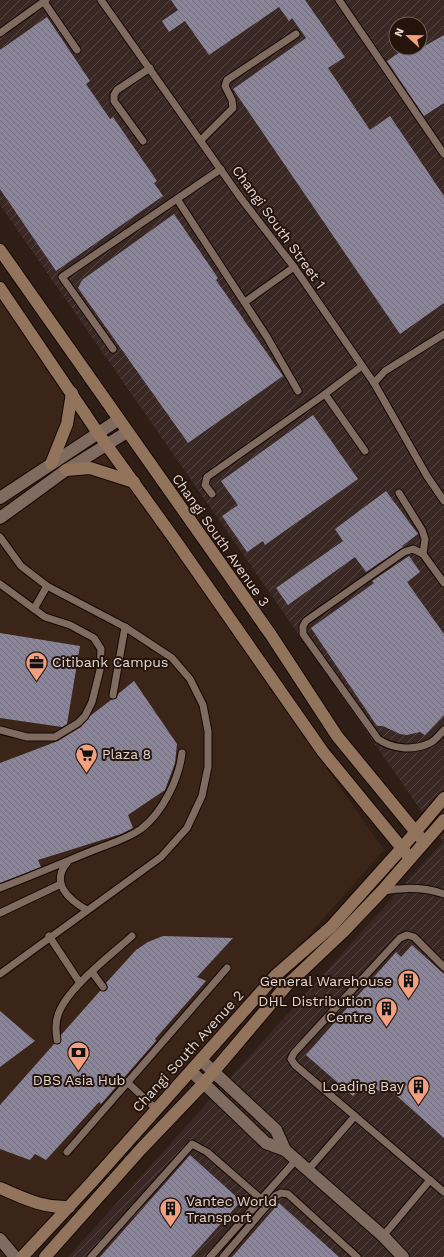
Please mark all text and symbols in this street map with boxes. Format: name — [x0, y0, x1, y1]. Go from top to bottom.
north arrow — [388, 16, 428, 56]
text: N — [392, 26, 407, 39]
street label: Changi South Street 1 — [229, 162, 329, 292]
street label: Changi South Avenue 3 — [169, 471, 273, 609]
office icon: Citibank Campus — [24, 649, 50, 682]
place label: Citibank Campus — [52, 654, 168, 670]
supermarket icon: Plaza 8 — [74, 741, 100, 774]
place label: Plaza 8 — [102, 746, 151, 762]
building icon: General Warehouse — [395, 968, 421, 1001]
place label: General Warehouse — [260, 973, 392, 989]
street label: Changi South Avenue 2 — [129, 987, 247, 1115]
place label: DHL Distribution Centre — [258, 993, 372, 1025]
building icon: DHL Distribution Centre — [374, 996, 400, 1029]
bank icon: DBS Asia Hub — [66, 1039, 92, 1072]
place label: DBS Asia Hub — [33, 1072, 125, 1088]
building icon: Loading Bay — [406, 1073, 432, 1106]
place label: Loading Bay — [322, 1078, 405, 1094]
place label: Vantec World Transport — [186, 1193, 277, 1225]
building icon: Vantec World Transport — [158, 1196, 184, 1229]

